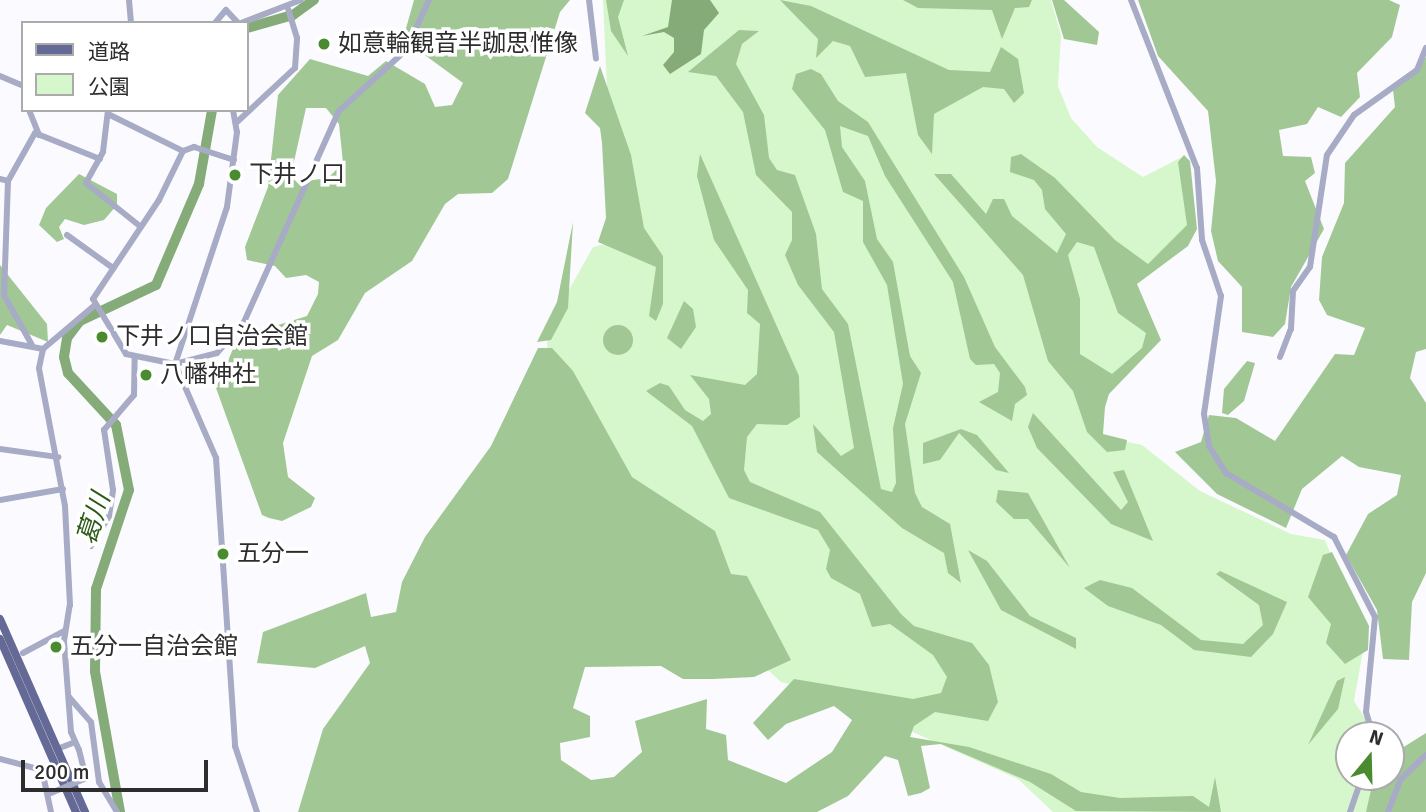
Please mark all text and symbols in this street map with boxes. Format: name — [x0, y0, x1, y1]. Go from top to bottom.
legend — [21, 21, 248, 112]
place label: 如意輪観音半跏思惟像 — [338, 30, 578, 58]
marker: 如意輪観音半跏思惟像 — [316, 36, 332, 52]
text: 道路 — [88, 39, 130, 65]
text: 公園 — [88, 74, 130, 100]
place label: 下井ノ口 — [249, 161, 345, 189]
marker: 下井ノ口 — [227, 167, 243, 183]
place label: 下井ノ口自治会館 — [116, 323, 308, 351]
marker: 下井ノ口自治会館 — [94, 329, 110, 345]
place label: 八幡神社 — [160, 361, 256, 389]
marker: 八幡神社 — [138, 367, 154, 383]
water label: 葛川 — [72, 489, 118, 549]
place label: 五分一 — [237, 540, 309, 568]
marker: 五分一 — [215, 546, 231, 562]
place label: 五分一自治会館 — [70, 633, 238, 661]
marker: 五分一自治会館 — [48, 639, 64, 655]
north arrow — [1335, 721, 1405, 791]
text: N — [1366, 725, 1386, 752]
scale bar — [24, 746, 212, 790]
text: 200 m — [34, 759, 89, 785]

